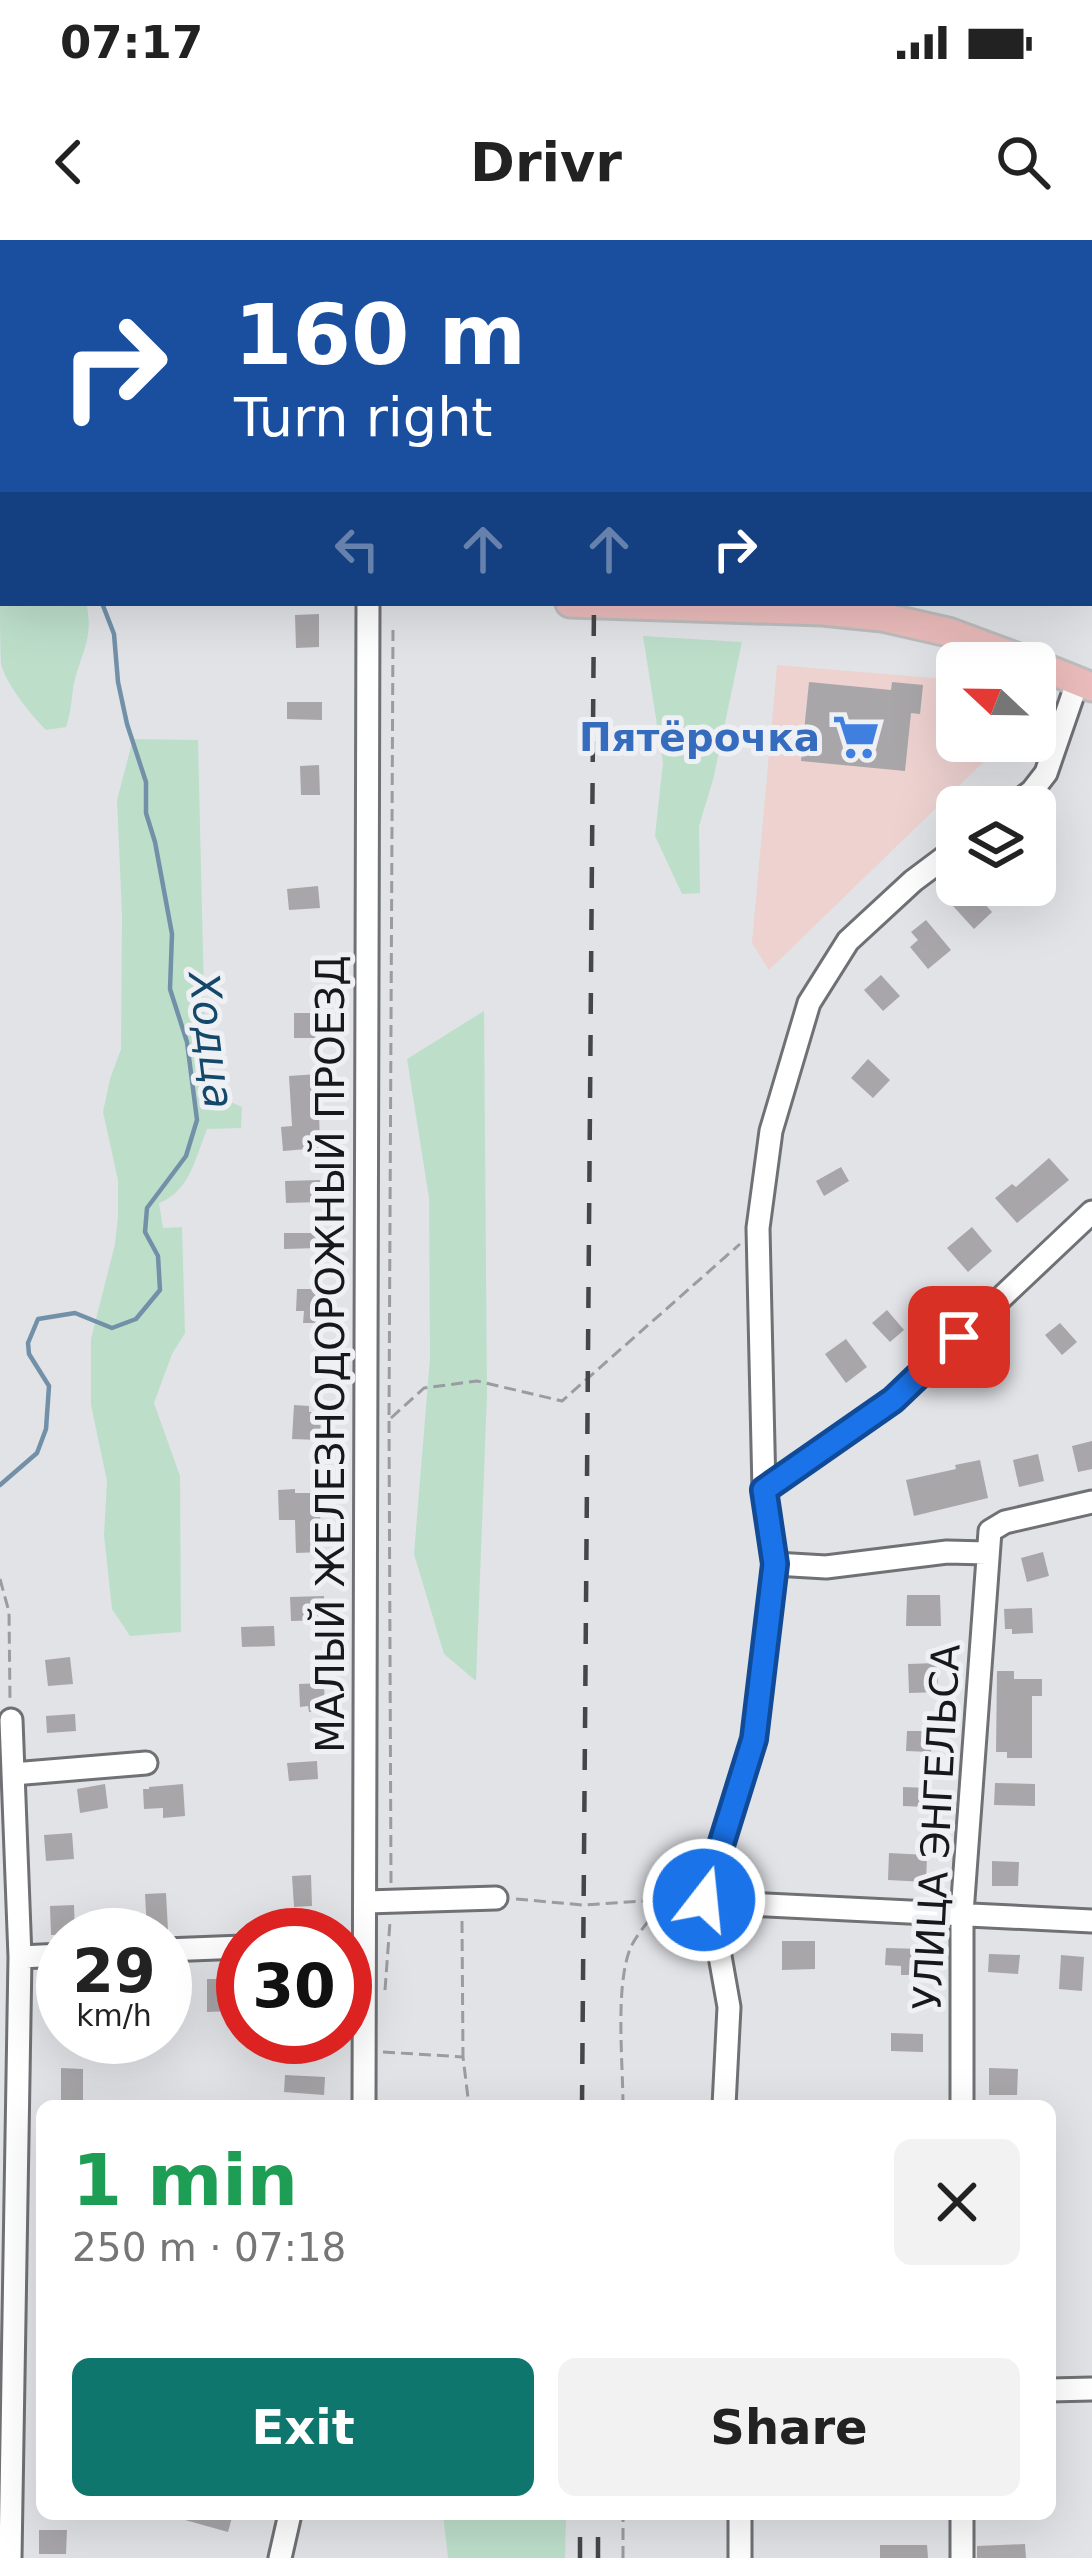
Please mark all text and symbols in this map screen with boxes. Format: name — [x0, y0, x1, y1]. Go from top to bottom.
text: 07:17 — [60, 16, 203, 69]
icon: back — [36, 129, 102, 195]
icon: search — [990, 129, 1056, 195]
text: Drivr — [470, 131, 622, 194]
text: 160 m — [234, 286, 526, 384]
icon: right — [36, 288, 192, 444]
text: Turn right — [234, 386, 493, 449]
icon: left — [324, 516, 390, 582]
icon: ahead — [450, 516, 516, 582]
icon: ahead — [576, 516, 642, 582]
icon: right — [702, 516, 768, 582]
north arrow — [936, 642, 1056, 762]
map controls — [936, 642, 1056, 906]
supermarket icon: Пятёрочка — [831, 712, 881, 762]
place label: Пятёрочка — [579, 715, 820, 760]
button: layers — [936, 786, 1056, 906]
street label: МАЛЫЙ ЖЕЛЕЗНОДОРОЖНЫЙ ПРОЕЗД — [307, 955, 353, 1753]
water label: Ходца — [179, 967, 244, 1111]
pin — [908, 1286, 1010, 1388]
icon: arrive — [926, 1304, 992, 1370]
street label: УЛИЦА ЭНГЕЛЬСА — [904, 1642, 969, 2011]
position arrow — [641, 1837, 767, 1963]
speed limit sign: 30 — [216, 1908, 372, 2064]
text: 29 — [72, 1936, 156, 2006]
text: km/h — [76, 1998, 152, 2033]
text: 1 min — [72, 2138, 298, 2222]
button: close — [894, 2139, 1020, 2265]
text: 250 m · 07:18 — [72, 2225, 346, 2270]
button: Exit — [72, 2358, 534, 2496]
button: Share — [558, 2358, 1020, 2496]

